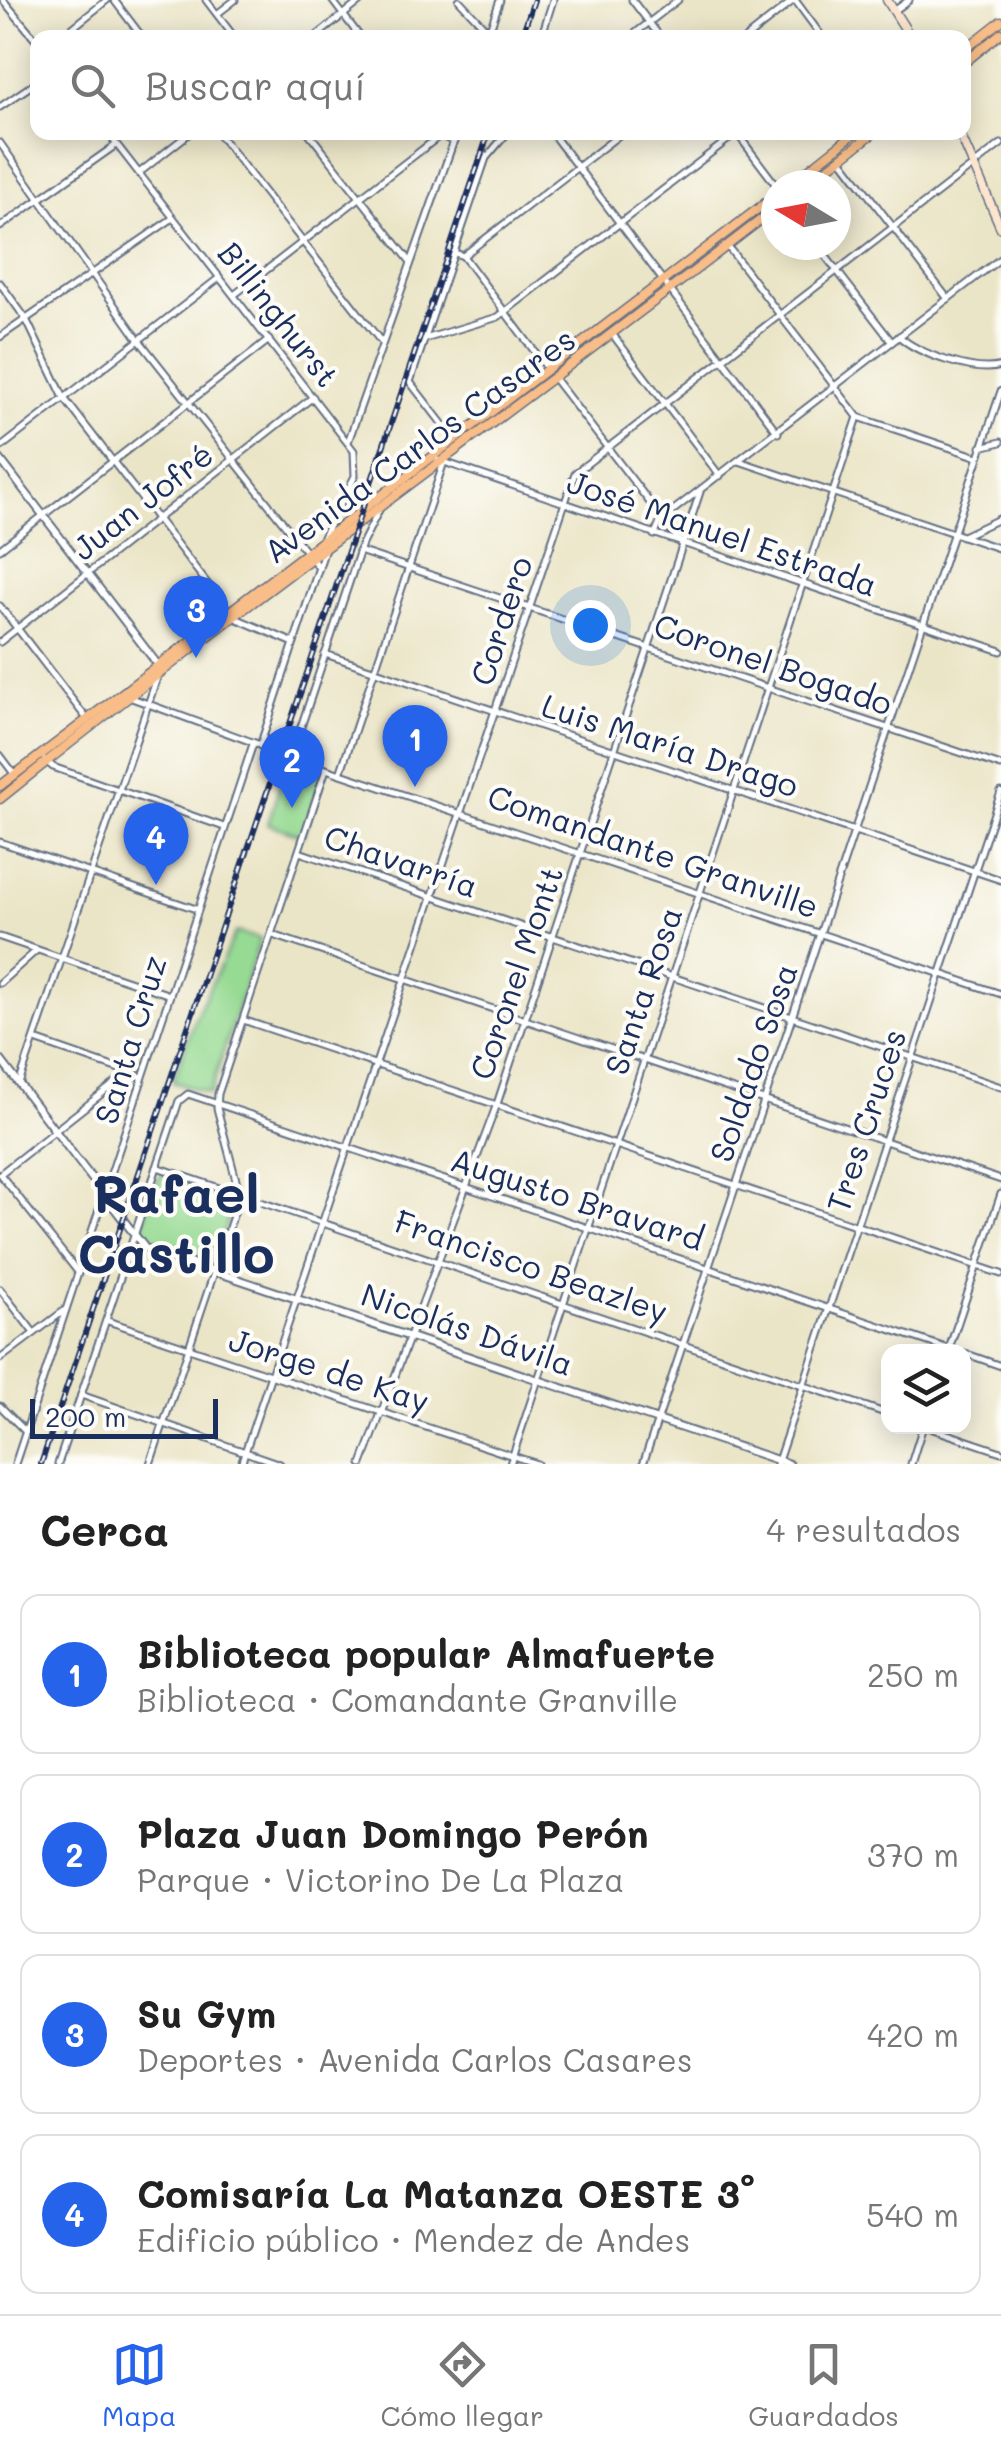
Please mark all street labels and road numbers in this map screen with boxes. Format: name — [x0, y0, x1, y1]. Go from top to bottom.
street label: Billinghurst — [210, 233, 349, 395]
street label: Avenida Carlos Casares — [255, 317, 583, 572]
street label: Juan Jofré — [63, 432, 221, 569]
street label: José Manuel Estrada — [562, 459, 883, 605]
street label: Cordero — [460, 551, 541, 690]
street label: Coronel Bogado — [649, 603, 898, 724]
street label: Luis María Drago — [537, 683, 804, 805]
street label: Comandante Granville — [483, 774, 825, 926]
street label: Chavarría — [319, 814, 484, 906]
street label: Coronel Montt — [459, 860, 571, 1085]
street label: Santa Rosa — [594, 901, 690, 1080]
street label: Santa Cruz — [84, 950, 175, 1129]
street label: Soldado Sosa — [699, 958, 806, 1167]
street label: Tres Cruces — [816, 1023, 914, 1217]
street label: Augusto Bravard — [446, 1137, 709, 1259]
street label: Francisco Beazley — [389, 1199, 674, 1332]
street label: Nicolás Dávila — [356, 1272, 579, 1384]
street label: Jorge de Kay — [224, 1317, 435, 1422]

